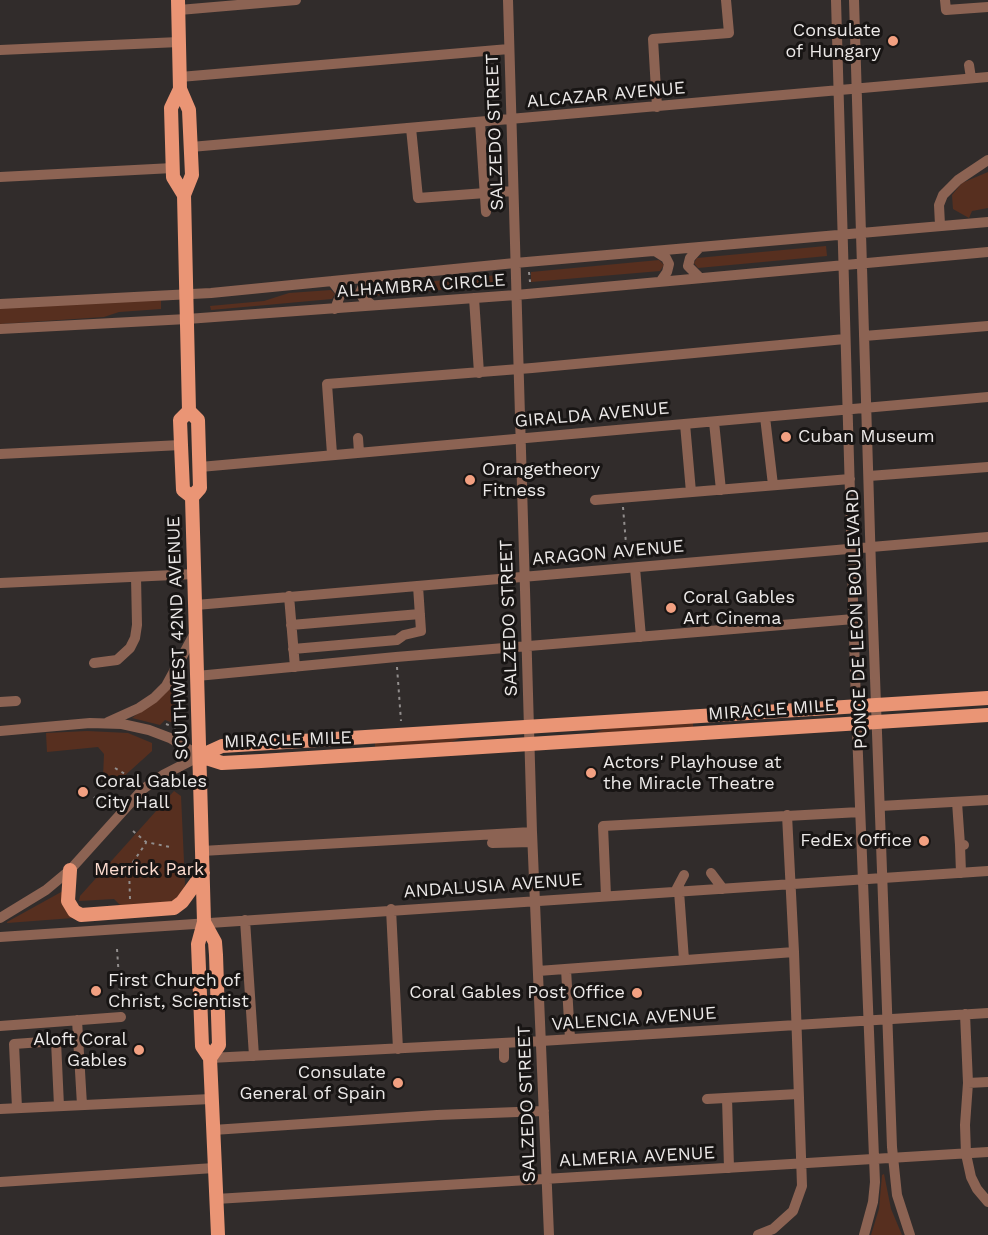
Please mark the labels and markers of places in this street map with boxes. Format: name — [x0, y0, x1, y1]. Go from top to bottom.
place label: Consulate of Hungary — [785, 20, 881, 63]
marker: Consulate of Hungary — [886, 34, 900, 48]
place label: Cuban Museum — [798, 426, 935, 448]
marker: Cuban Museum — [779, 430, 793, 444]
place label: Orangetheory Fitness — [482, 459, 600, 502]
marker: Orangetheory Fitness — [463, 473, 477, 487]
place label: Coral Gables Art Cinema — [683, 587, 795, 630]
marker: Coral Gables Art Cinema — [664, 601, 678, 615]
place label: Actors' Playhouse at the Miracle Theatre — [603, 752, 782, 795]
marker: Actors' Playhouse at the Miracle Theatre — [584, 766, 598, 780]
place label: Coral Gables City Hall — [95, 771, 207, 814]
marker: Coral Gables City Hall — [76, 785, 90, 799]
place label: FedEx Office — [800, 830, 912, 852]
marker: FedEx Office — [917, 834, 931, 848]
place label: First Church of Christ, Scientist — [108, 970, 249, 1012]
place label: Coral Gables Post Office — [409, 982, 625, 1004]
marker: First Church of Christ, Scientist — [89, 984, 103, 998]
marker: Coral Gables Post Office — [630, 986, 644, 1000]
place label: Aloft Coral Gables — [33, 1029, 127, 1072]
marker: Aloft Coral Gables — [132, 1043, 146, 1057]
place label: Consulate General of Spain — [239, 1062, 386, 1104]
marker: Consulate General of Spain — [391, 1076, 405, 1090]

